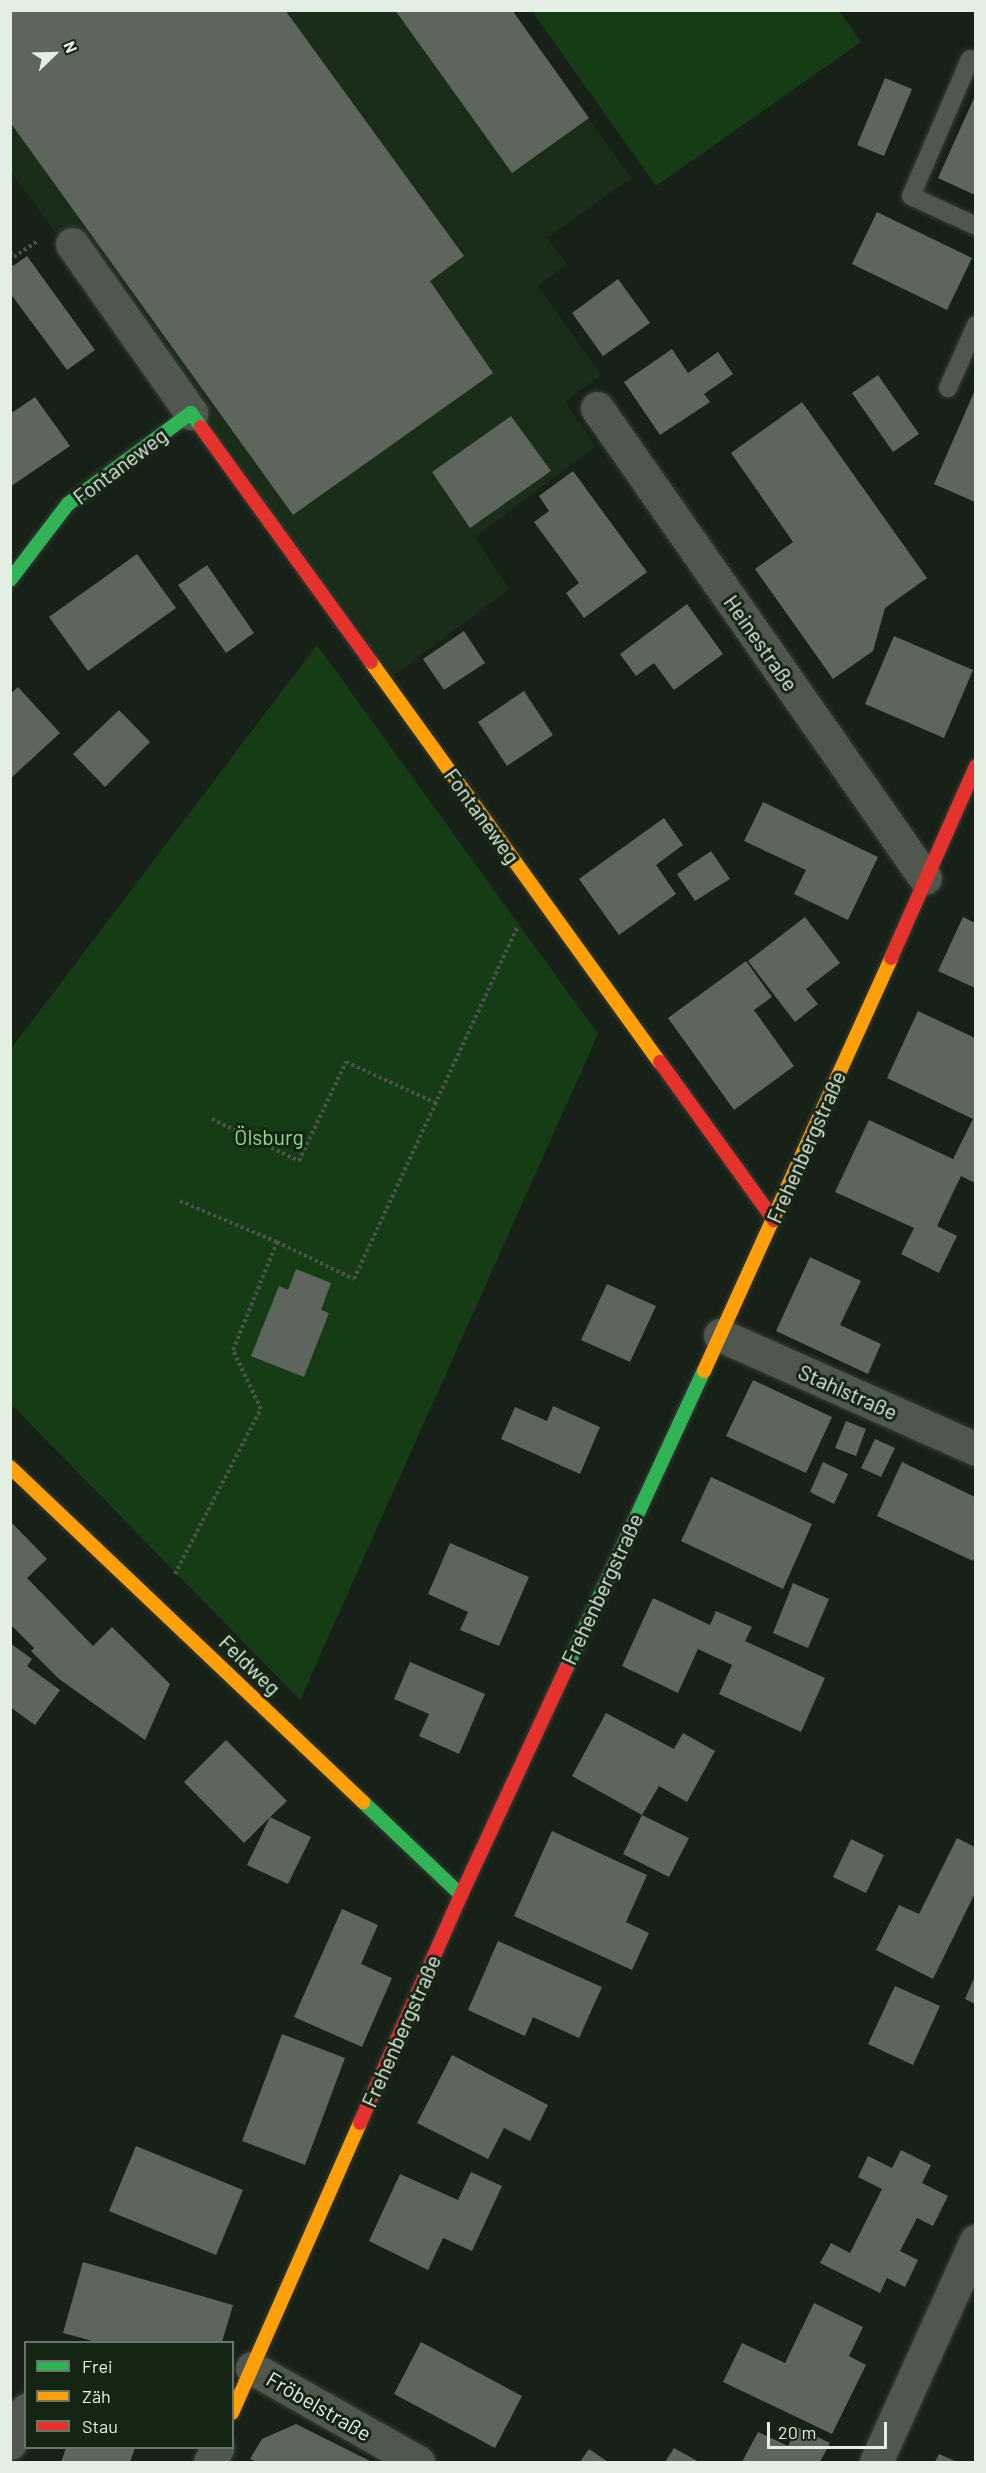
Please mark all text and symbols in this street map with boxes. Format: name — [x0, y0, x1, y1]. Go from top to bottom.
north arrow — [24, 24, 84, 84]
text: N — [60, 38, 82, 55]
street label: Fontaneweg — [68, 422, 172, 510]
street label: Heinestraße — [719, 590, 803, 696]
street label: Fontaneweg — [439, 763, 525, 869]
street label: Frehenbergstraße — [761, 1067, 851, 1227]
park label: Ölsburg — [234, 1124, 304, 1150]
street label: Stahlstraße — [795, 1359, 901, 1425]
street label: Frehenbergstraße — [556, 1509, 648, 1669]
street label: Feldweg — [214, 1630, 286, 1700]
street label: Frehenbergstraße — [356, 1951, 446, 2111]
legend — [24, 2341, 234, 2449]
text: Frei — [82, 2355, 113, 2377]
street label: Fröbelstraße — [262, 2366, 376, 2446]
text: Zäh — [82, 2385, 111, 2407]
scale bar — [770, 2410, 890, 2448]
text: Stau — [82, 2415, 118, 2437]
text: 20 m — [778, 2421, 816, 2443]

